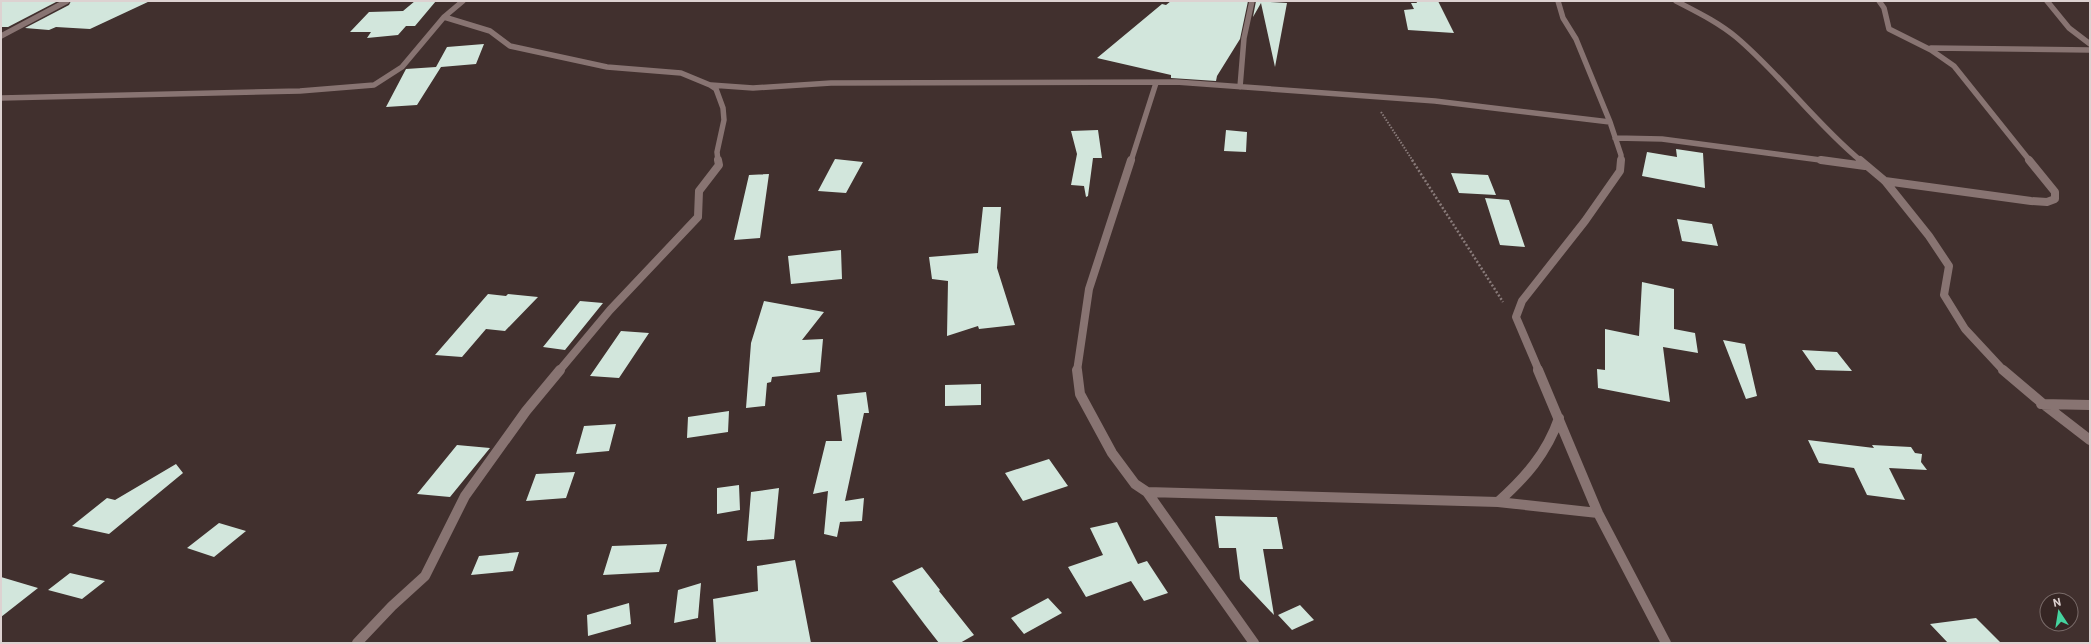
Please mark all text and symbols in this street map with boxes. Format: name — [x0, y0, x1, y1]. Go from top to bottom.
north arrow — [2039, 592, 2079, 632]
text: N — [2052, 595, 2062, 610]

